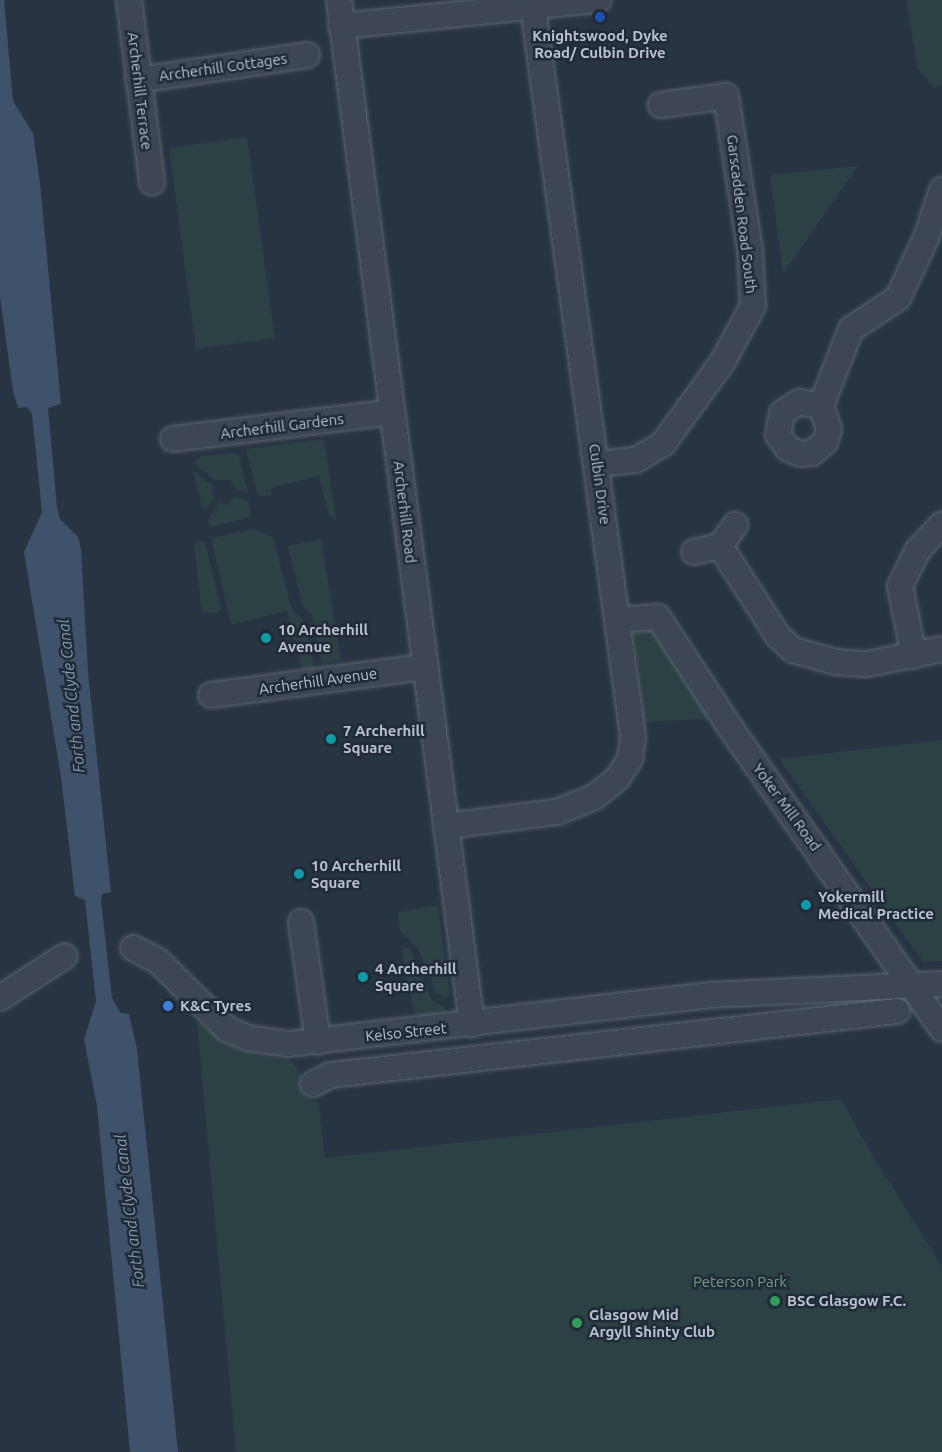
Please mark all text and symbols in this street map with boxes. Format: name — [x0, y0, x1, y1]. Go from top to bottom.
marker: Knightswood, Dyke Road/ Culbin Drive — [593, 10, 607, 24]
place label: Knightswood, Dyke Road/ Culbin Drive — [532, 26, 668, 61]
street label: Archerhill Terrace — [124, 31, 156, 151]
street label: Archerhill Cottages — [158, 49, 288, 85]
street label: Garscadden Road South — [723, 134, 761, 294]
street label: Archerhill Gardens — [219, 410, 345, 442]
street label: Culbin Drive — [585, 442, 615, 526]
street label: Archerhill Road — [390, 460, 420, 564]
water label: Forth and Clyde Canal — [53, 618, 89, 774]
place label: 10 Archerhill Avenue — [278, 620, 368, 655]
marker: 10 Archerhill Avenue — [259, 631, 273, 645]
street label: Archerhill Avenue — [258, 664, 378, 698]
place label: 7 Archerhill Square — [343, 721, 425, 756]
marker: 7 Archerhill Square — [324, 732, 338, 746]
street label: Yoker Mill Road — [749, 760, 825, 854]
place label: 10 Archerhill Square — [311, 856, 401, 891]
marker: 10 Archerhill Square — [292, 867, 306, 881]
place label: Yokermill Medical Practice — [818, 887, 934, 922]
marker: Yokermill Medical Practice — [799, 898, 813, 912]
place label: 4 Archerhill Square — [375, 959, 457, 994]
marker: 4 Archerhill Square — [356, 970, 370, 984]
place label: K&C Tyres — [180, 997, 251, 1015]
marker: K&C Tyres — [161, 999, 175, 1013]
street label: Kelso Street — [364, 1019, 448, 1045]
water label: Forth and Clyde Canal — [110, 1133, 148, 1289]
park label: Peterson Park — [693, 1273, 787, 1291]
place label: BSC Glasgow F.C. — [787, 1292, 906, 1310]
marker: BSC Glasgow F.C. — [768, 1294, 782, 1308]
place label: Glasgow Mid Argyll Shinty Club — [589, 1305, 715, 1340]
marker: Glasgow Mid Argyll Shinty Club — [570, 1316, 584, 1330]

